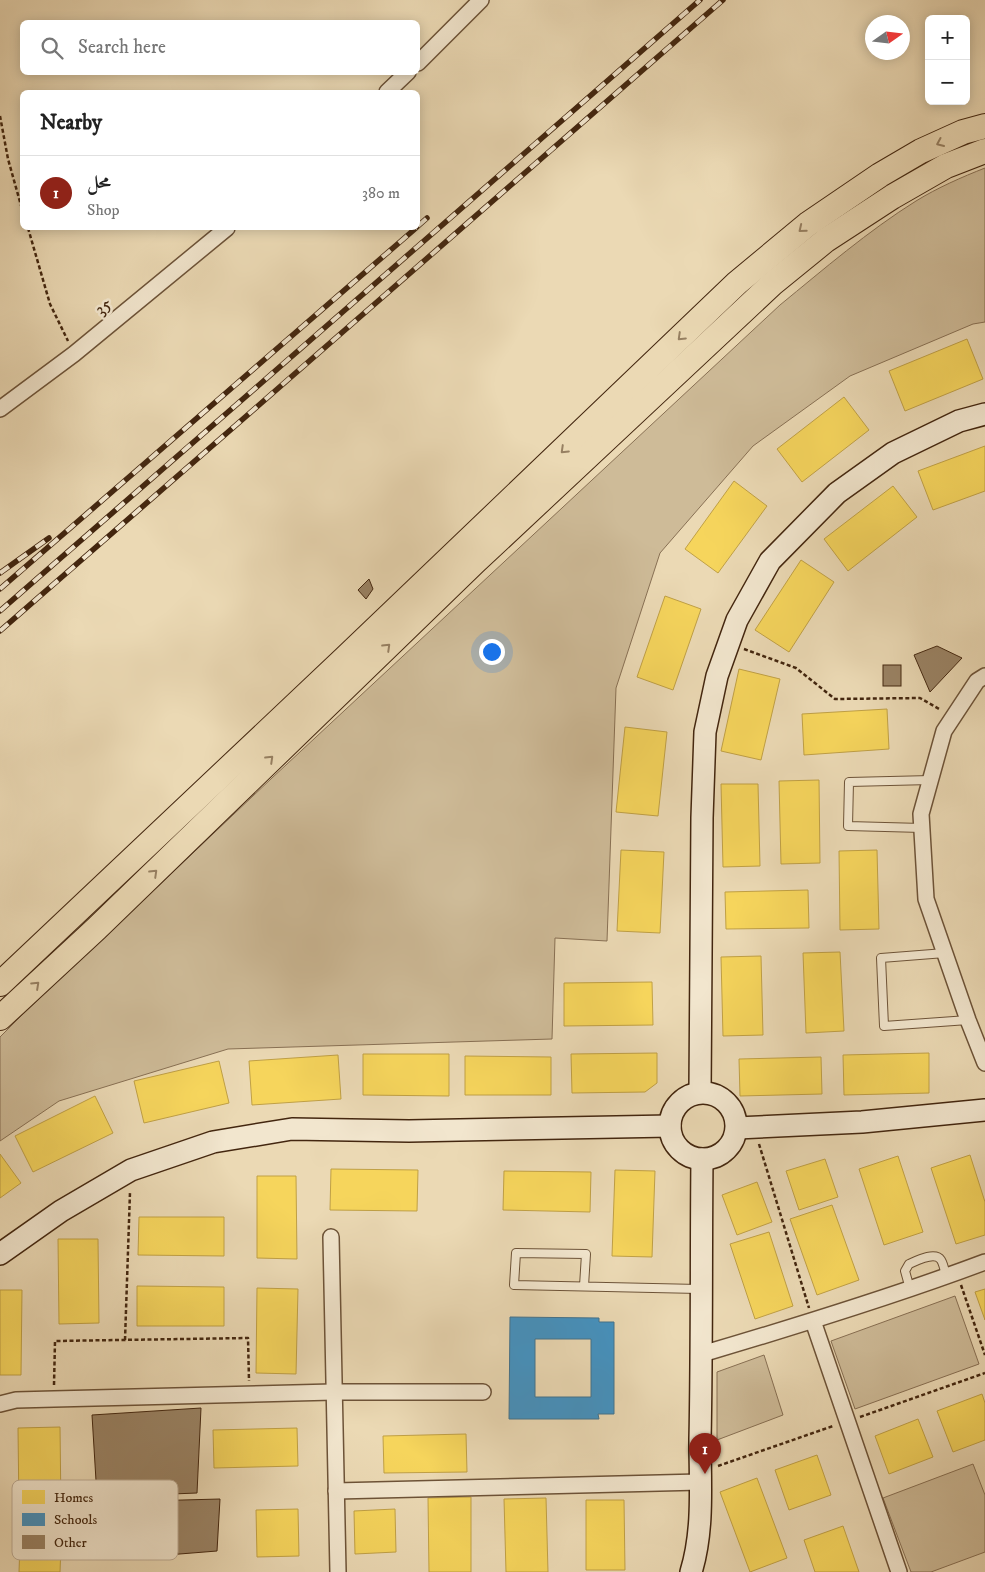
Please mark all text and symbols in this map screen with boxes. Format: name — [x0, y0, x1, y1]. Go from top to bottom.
north arrow — [865, 15, 910, 60]
map controls — [925, 15, 970, 105]
button: + — [925, 15, 970, 60]
search box — [20, 20, 420, 75]
icon: search — [38, 34, 66, 62]
text: Search here — [78, 36, 166, 59]
button: − — [925, 60, 970, 105]
text: Nearby — [40, 110, 102, 136]
one-way arrow — [936, 136, 945, 147]
text: محل — [87, 171, 111, 194]
text: 1 — [53, 183, 59, 203]
text: 380 m — [362, 183, 400, 203]
text: Shop — [87, 200, 120, 220]
one-way arrow — [799, 224, 808, 232]
street label: 35 — [91, 293, 117, 320]
one-way arrow — [678, 331, 687, 340]
one-way arrow — [561, 444, 570, 453]
your location — [479, 639, 505, 665]
one-way arrow — [381, 644, 390, 653]
one-way arrow — [264, 756, 273, 765]
one-way arrow — [148, 870, 157, 879]
one-way arrow — [30, 982, 39, 991]
pin: 1 — [689, 1433, 721, 1474]
legend — [12, 1480, 178, 1560]
text: Homes — [54, 1489, 94, 1507]
text: Schools — [54, 1511, 97, 1529]
text: Other — [54, 1534, 87, 1552]

